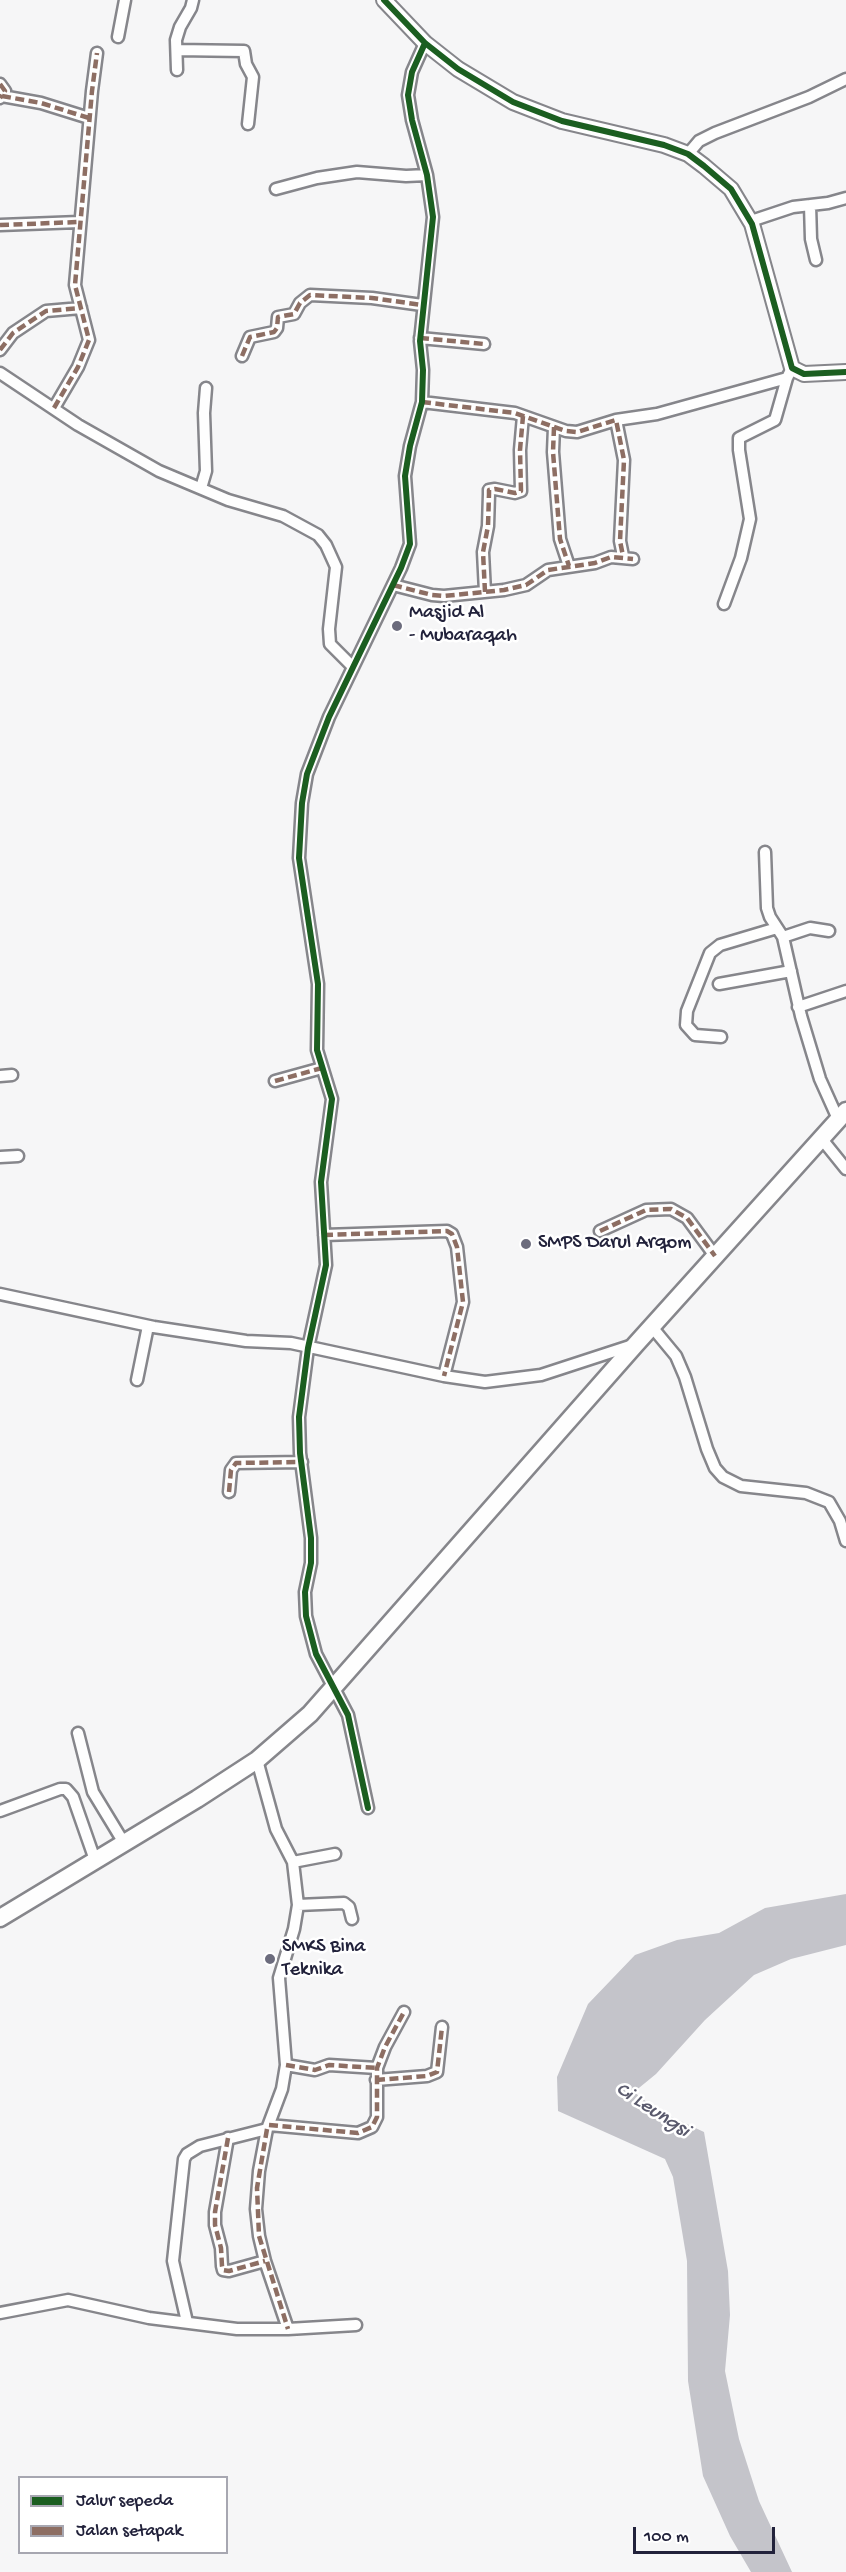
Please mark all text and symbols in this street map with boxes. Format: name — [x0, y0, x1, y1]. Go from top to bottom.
place label: Masjid Al - Mubaraqah — [409, 602, 517, 649]
marker: Masjid Al - Mubaraqah — [390, 619, 404, 633]
place label: SMPS Darul Arqom — [538, 1232, 691, 1256]
marker: SMPS Darul Arqom — [519, 1237, 533, 1251]
place label: SMKS Bina Teknika — [282, 1936, 365, 1983]
marker: SMKS Bina Teknika — [263, 1952, 277, 1966]
water label: Ci Leungsi — [610, 2078, 694, 2144]
legend — [18, 2476, 228, 2554]
text: Jalur sepeda — [76, 2491, 173, 2512]
scale bar — [636, 2515, 778, 2553]
text: Jalan setapak — [76, 2521, 182, 2542]
text: 100 m — [644, 2527, 689, 2548]

